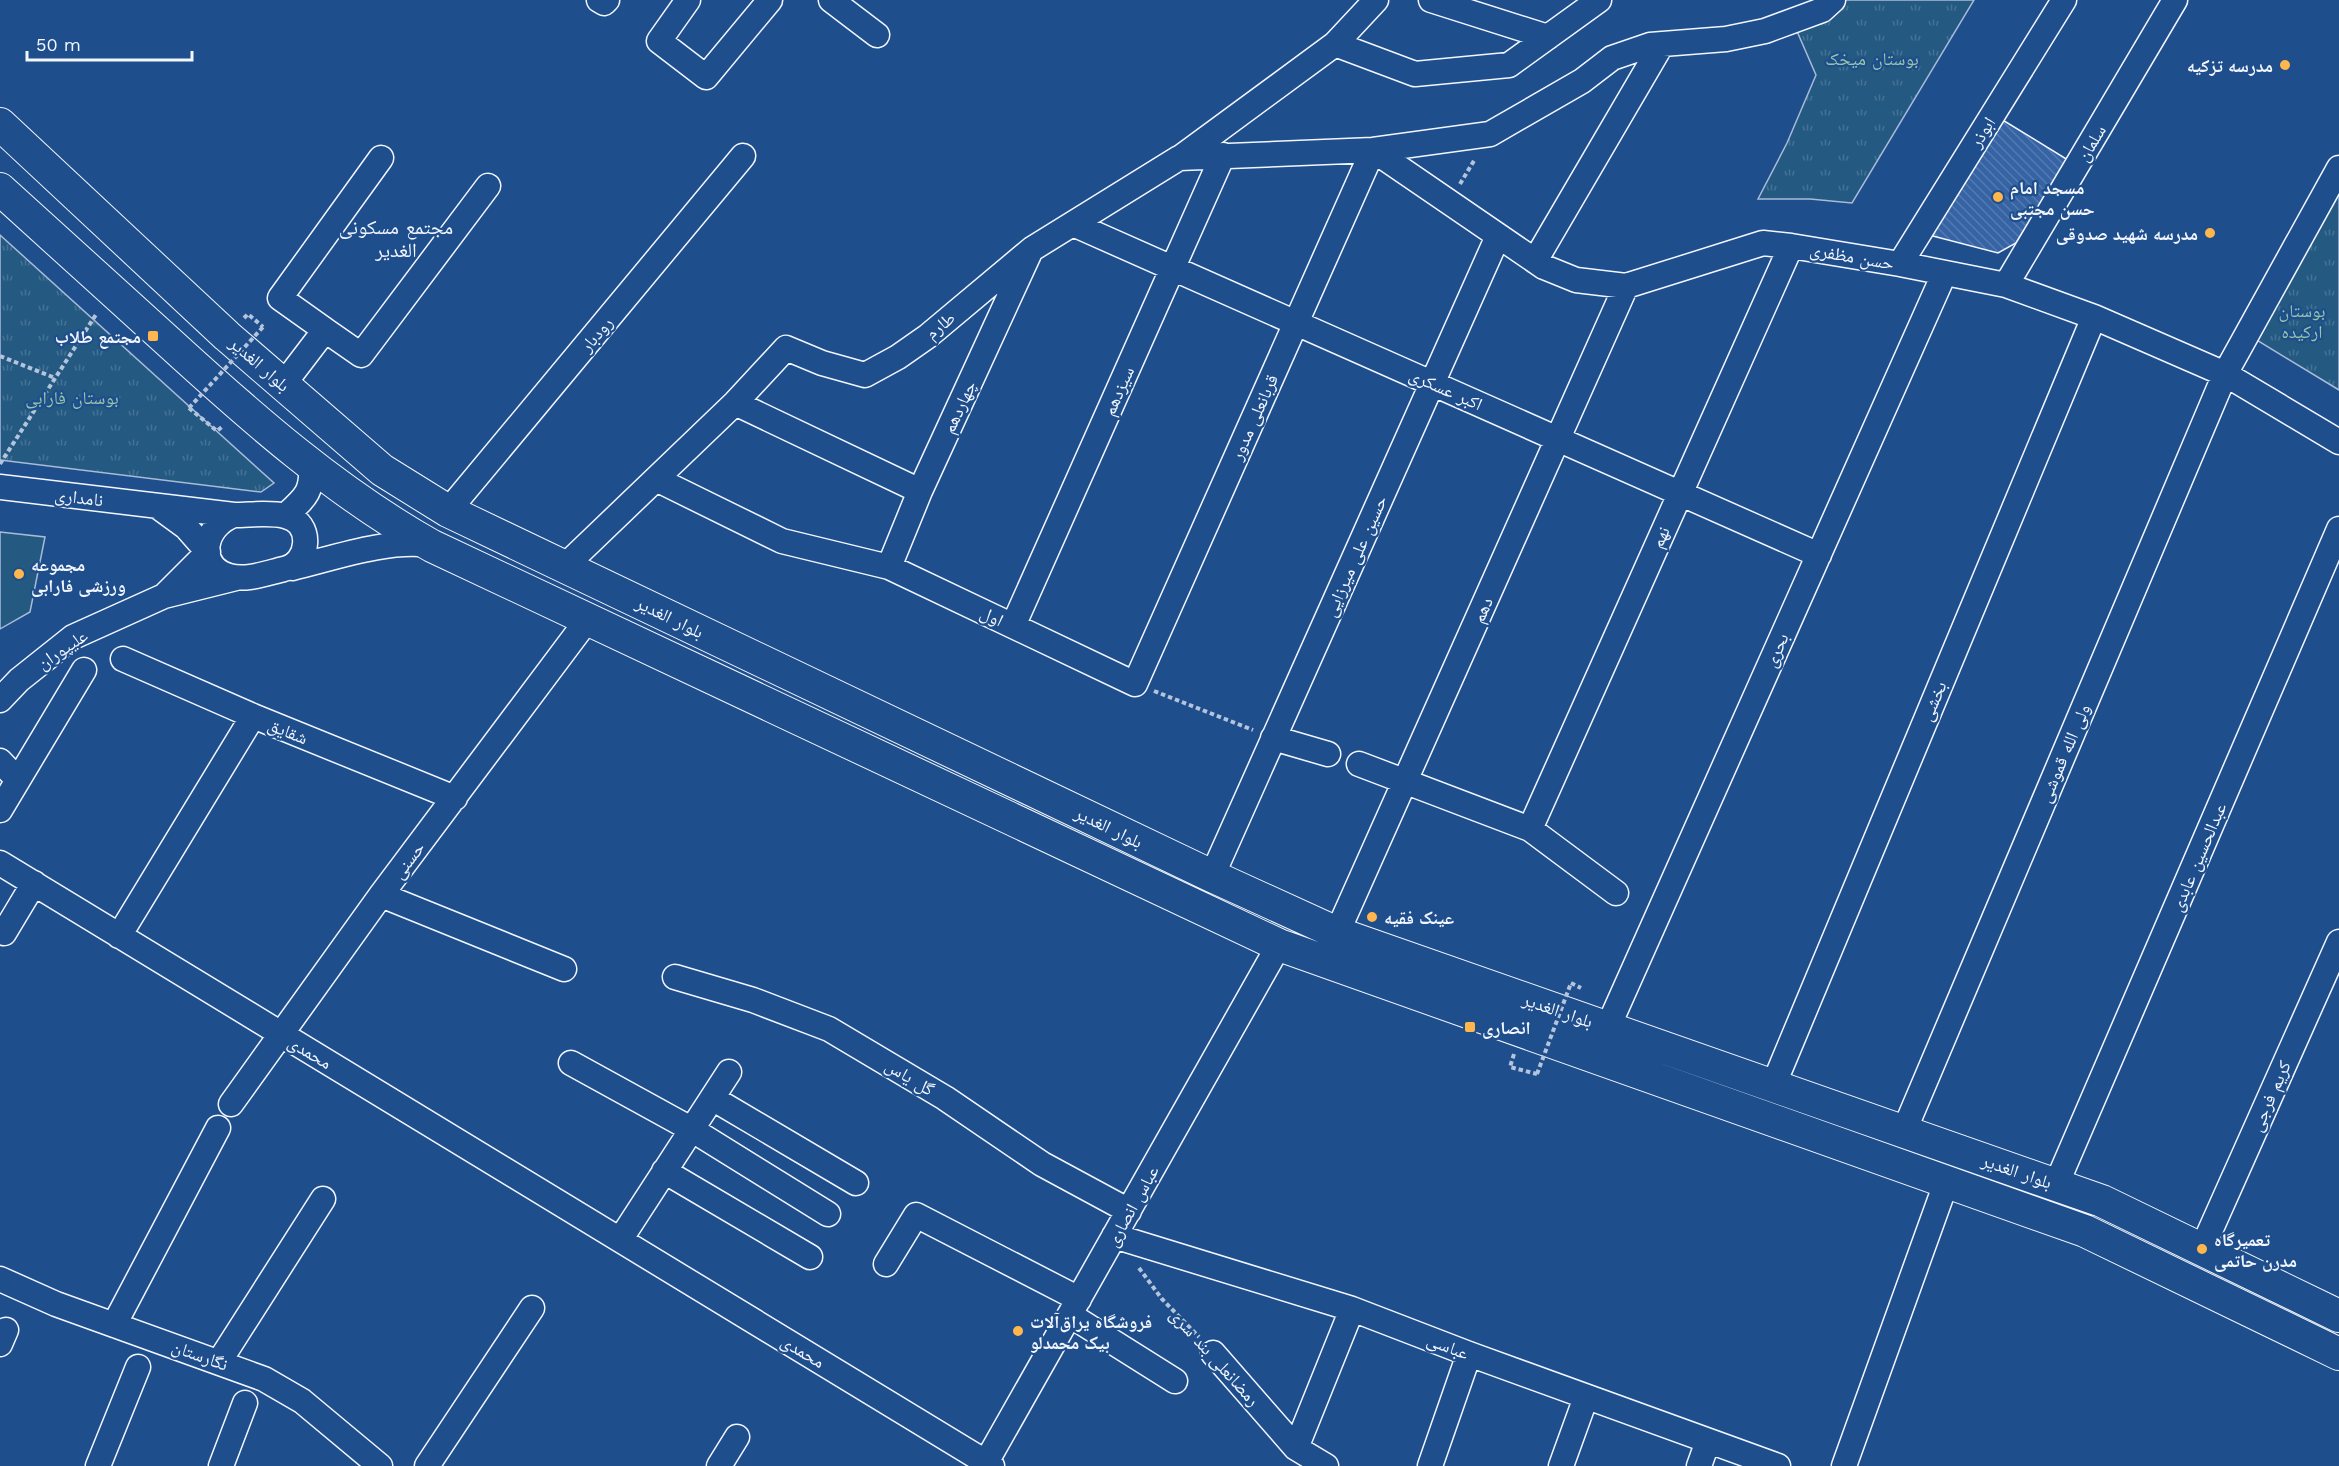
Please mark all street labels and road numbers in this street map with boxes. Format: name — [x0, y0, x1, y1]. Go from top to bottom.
street label: ابوذر — [1964, 113, 2000, 152]
street label: سلمان — [2072, 121, 2111, 166]
street label: حسن مظفری — [1808, 238, 1896, 275]
street label: طارم — [921, 307, 960, 345]
street label: رودبار — [575, 312, 617, 357]
street label: بلوار الغدیر — [225, 332, 294, 396]
street label: سیزدهم — [1098, 363, 1140, 420]
street label: اکبر عسکری — [1406, 364, 1486, 415]
street label: قربانعلی مدور — [1225, 371, 1283, 465]
street label: چهاردهم — [938, 377, 982, 438]
street label: نامداری — [53, 484, 104, 511]
street label: حسین علی میرزایی — [1319, 492, 1392, 620]
street label: نهم — [1646, 523, 1676, 552]
street label: بلوار الغدیر — [632, 591, 707, 643]
street label: دهم — [1467, 594, 1499, 627]
street label: اول — [976, 601, 1007, 631]
street label: علیپوران — [33, 624, 92, 674]
street label: بحری — [1759, 630, 1794, 671]
street label: بخشی — [1915, 678, 1952, 724]
street label: ولی الله قموشی — [2034, 700, 2095, 806]
street label: شقایق — [265, 714, 311, 749]
street label: عبدالحسین عابدی — [2166, 799, 2231, 915]
street label: بلوار الغدیر — [1071, 801, 1146, 853]
street label: حسنی — [387, 837, 430, 883]
street label: بلوار الغدیر — [1519, 988, 1596, 1032]
street label: محمدی — [284, 1031, 336, 1074]
street label: گل یاس — [881, 1054, 939, 1101]
street label: کریم فرجی — [2245, 1057, 2297, 1135]
street label: بلوار الغدیر — [1978, 1149, 2055, 1193]
street label: عباس انصاری — [1101, 1162, 1164, 1251]
street label: رمضانعلی بند سری — [1165, 1304, 1264, 1411]
street label: عباسی — [1424, 1328, 1472, 1364]
street label: محمدی — [777, 1330, 829, 1373]
street label: نگارستان — [169, 1335, 231, 1376]

